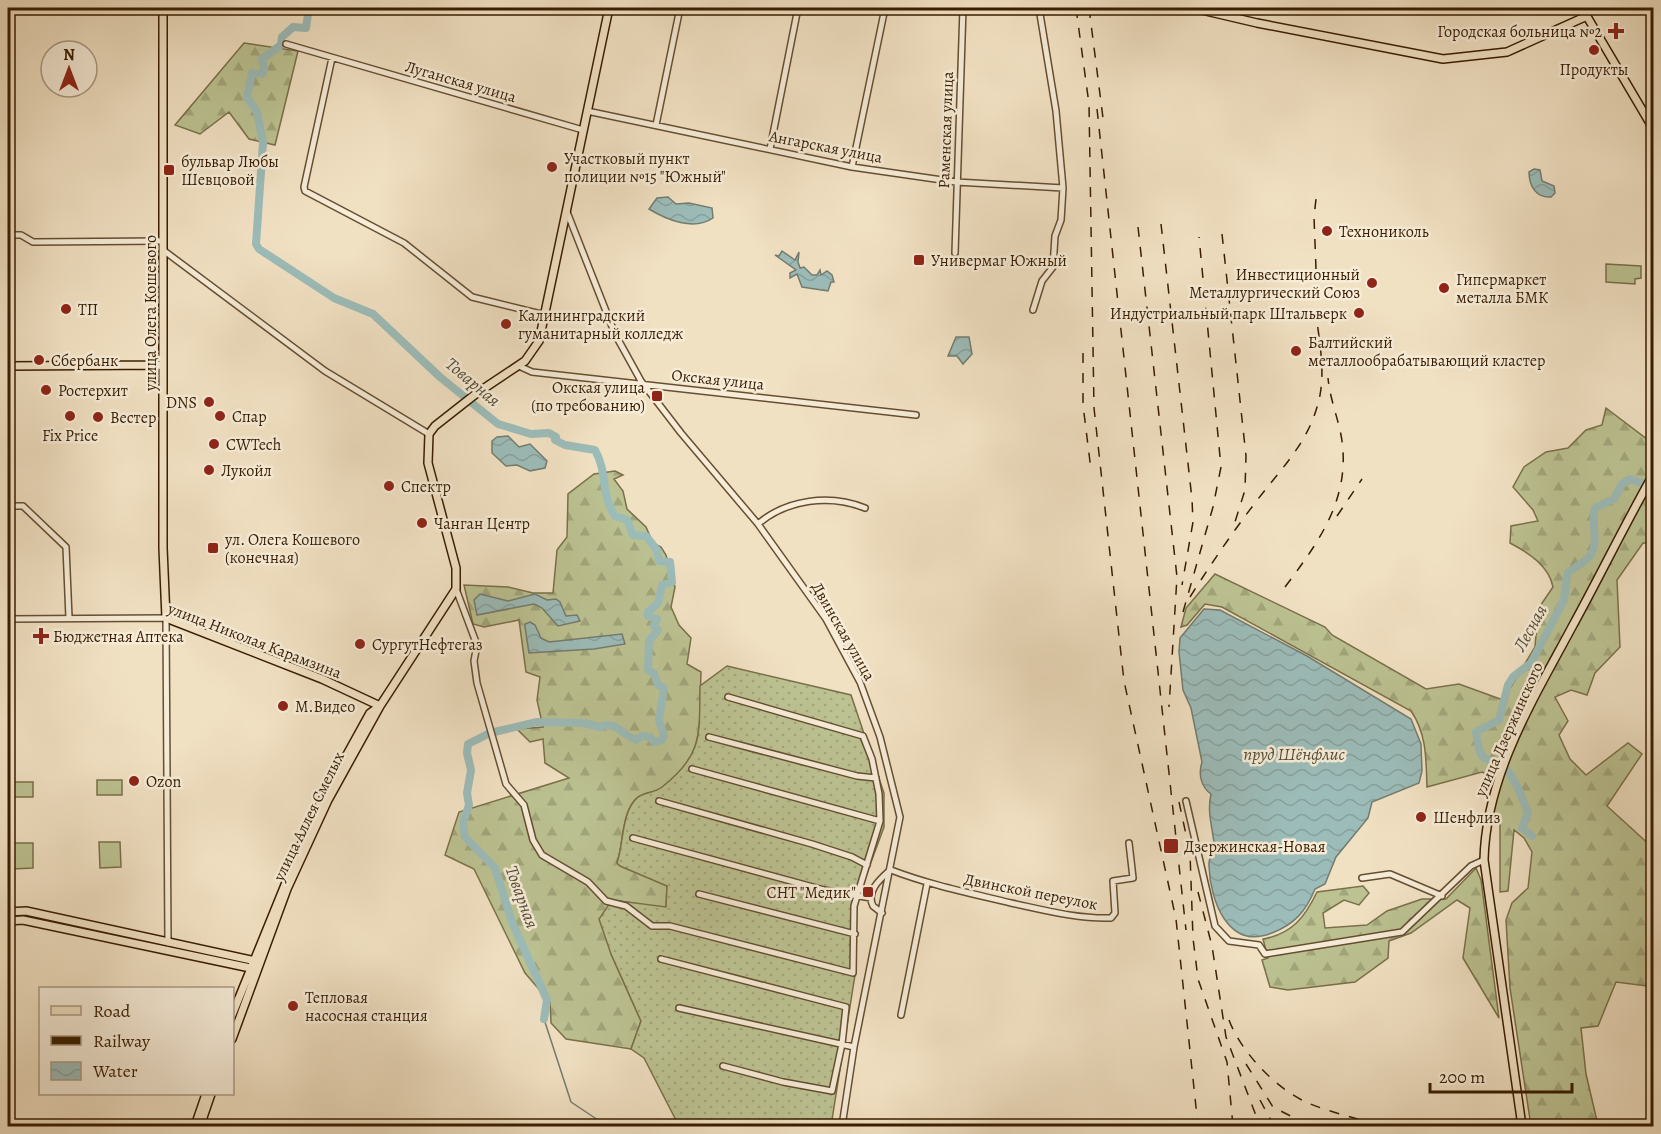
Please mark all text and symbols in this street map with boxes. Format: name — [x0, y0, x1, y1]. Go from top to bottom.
place label: Городская больница №2 — [1437, 21, 1602, 43]
marker: Городская больница №2 — [1607, 22, 1625, 40]
north arrow — [39, 39, 99, 99]
marker: Продукты — [1587, 43, 1601, 57]
text: N — [63, 44, 75, 66]
street label: Луганская улица — [403, 56, 519, 108]
place label: Продукты — [1559, 59, 1629, 81]
street label: Раменская улица — [933, 70, 959, 189]
street label: Ангарская улица — [766, 125, 885, 169]
place label: Участковый пункт полиции №15 "Южный" — [564, 148, 726, 188]
place label: бульвар Любы Шевцовой — [181, 151, 279, 191]
marker: Участковый пункт полиции №15 "Южный" — [545, 160, 559, 174]
marker: бульвар Любы Шевцовой — [162, 163, 176, 177]
place label: Технониколь — [1339, 221, 1429, 243]
marker: Технониколь — [1320, 224, 1334, 238]
street label: улица Олега Кошевого — [140, 235, 162, 392]
place label: Универмаг Южный — [931, 250, 1067, 272]
marker: Универмаг Южный — [912, 253, 926, 267]
place label: Инвестиционный Металлургический Союз — [1189, 264, 1360, 304]
place label: Гипермаркет металла БМК — [1456, 269, 1549, 309]
marker: Инвестиционный Металлургический Союз — [1365, 276, 1379, 290]
marker: Гипермаркет металла БМК — [1437, 281, 1451, 295]
place label: ТП — [78, 299, 98, 321]
marker: ТП — [59, 302, 73, 316]
place label: Индустриальный парк Штальверк — [1110, 303, 1347, 325]
place label: Калининградский гуманитарный колледж — [518, 305, 683, 345]
marker: Индустриальный парк Штальверк — [1352, 306, 1366, 320]
marker: Калининградский гуманитарный колледж — [499, 317, 513, 331]
place label: Балтийский металлообрабатывающий кластер — [1308, 332, 1546, 372]
marker: Балтийский металлообрабатывающий кластер — [1289, 344, 1303, 358]
place label: Сбербанк — [51, 350, 118, 372]
water label: Товарная — [440, 352, 506, 412]
marker: Сбербанк — [32, 353, 46, 367]
street label: Окская улица — [670, 364, 766, 396]
place label: Окская улица (по требованию) — [531, 377, 646, 417]
place label: Ростерхит — [58, 380, 128, 402]
marker: Ростерхит — [39, 383, 53, 397]
marker: Окская улица (по требованию) — [650, 389, 664, 403]
place label: DNS — [166, 392, 197, 414]
marker: DNS — [202, 395, 216, 409]
place label: Спар — [232, 406, 267, 428]
place label: Вестер — [110, 407, 156, 429]
marker: Fix Price — [63, 409, 77, 423]
marker: Спар — [213, 409, 227, 423]
marker: Вестер — [91, 410, 105, 424]
place label: Fix Price — [42, 425, 98, 447]
place label: CWTech — [226, 434, 282, 456]
marker: CWTech — [207, 437, 221, 451]
place label: Лукойл — [221, 460, 272, 482]
marker: Лукойл — [202, 463, 216, 477]
place label: Спектр — [401, 476, 451, 498]
marker: Спектр — [382, 479, 396, 493]
place label: Чанган Центр — [434, 513, 530, 535]
marker: Чанган Центр — [415, 516, 429, 530]
place label: ул. Олега Кошевого (конечная) — [224, 529, 360, 569]
marker: ул. Олега Кошевого (конечная) — [206, 541, 220, 555]
street label: Двинская улица — [806, 578, 881, 685]
street label: улица Николая Карамзина — [164, 597, 345, 684]
water label: Лесная — [1507, 600, 1553, 657]
place label: Бюджетная Аптека — [53, 626, 184, 648]
marker: Бюджетная Аптека — [34, 629, 48, 643]
place label: СургутНефтегаз — [372, 634, 483, 656]
marker: СургутНефтегаз — [353, 637, 367, 651]
street label: улица Дзержинского — [1469, 659, 1548, 801]
place label: M.Видео — [295, 696, 355, 718]
marker: M.Видео — [276, 699, 290, 713]
water label: пруд Шёнфлис — [1243, 742, 1346, 766]
street label: улица Аллея Смелых — [268, 748, 350, 886]
place label: Ozon — [146, 771, 181, 793]
marker: Ozon — [127, 774, 141, 788]
place label: Шенфлиз — [1433, 807, 1500, 829]
marker: Шенфлиз — [1414, 810, 1428, 824]
place label: Дзержинская-Новая — [1184, 836, 1326, 858]
marker: Дзержинская-Новая — [1162, 837, 1180, 855]
water label: Товарная — [500, 862, 544, 932]
street label: Двинской переулок — [962, 868, 1100, 916]
place label: СНТ "Медик" — [766, 882, 856, 904]
marker: СНТ "Медик" — [861, 885, 875, 899]
legend — [39, 987, 234, 1095]
place label: Тепловая насосная станция — [305, 987, 428, 1027]
text: Road — [93, 999, 131, 1023]
marker: Тепловая насосная станция — [286, 999, 300, 1013]
text: Railway — [93, 1029, 151, 1053]
scale bar — [1430, 1056, 1572, 1094]
text: Water — [92, 1059, 138, 1083]
text: 200 m — [1439, 1065, 1485, 1089]

